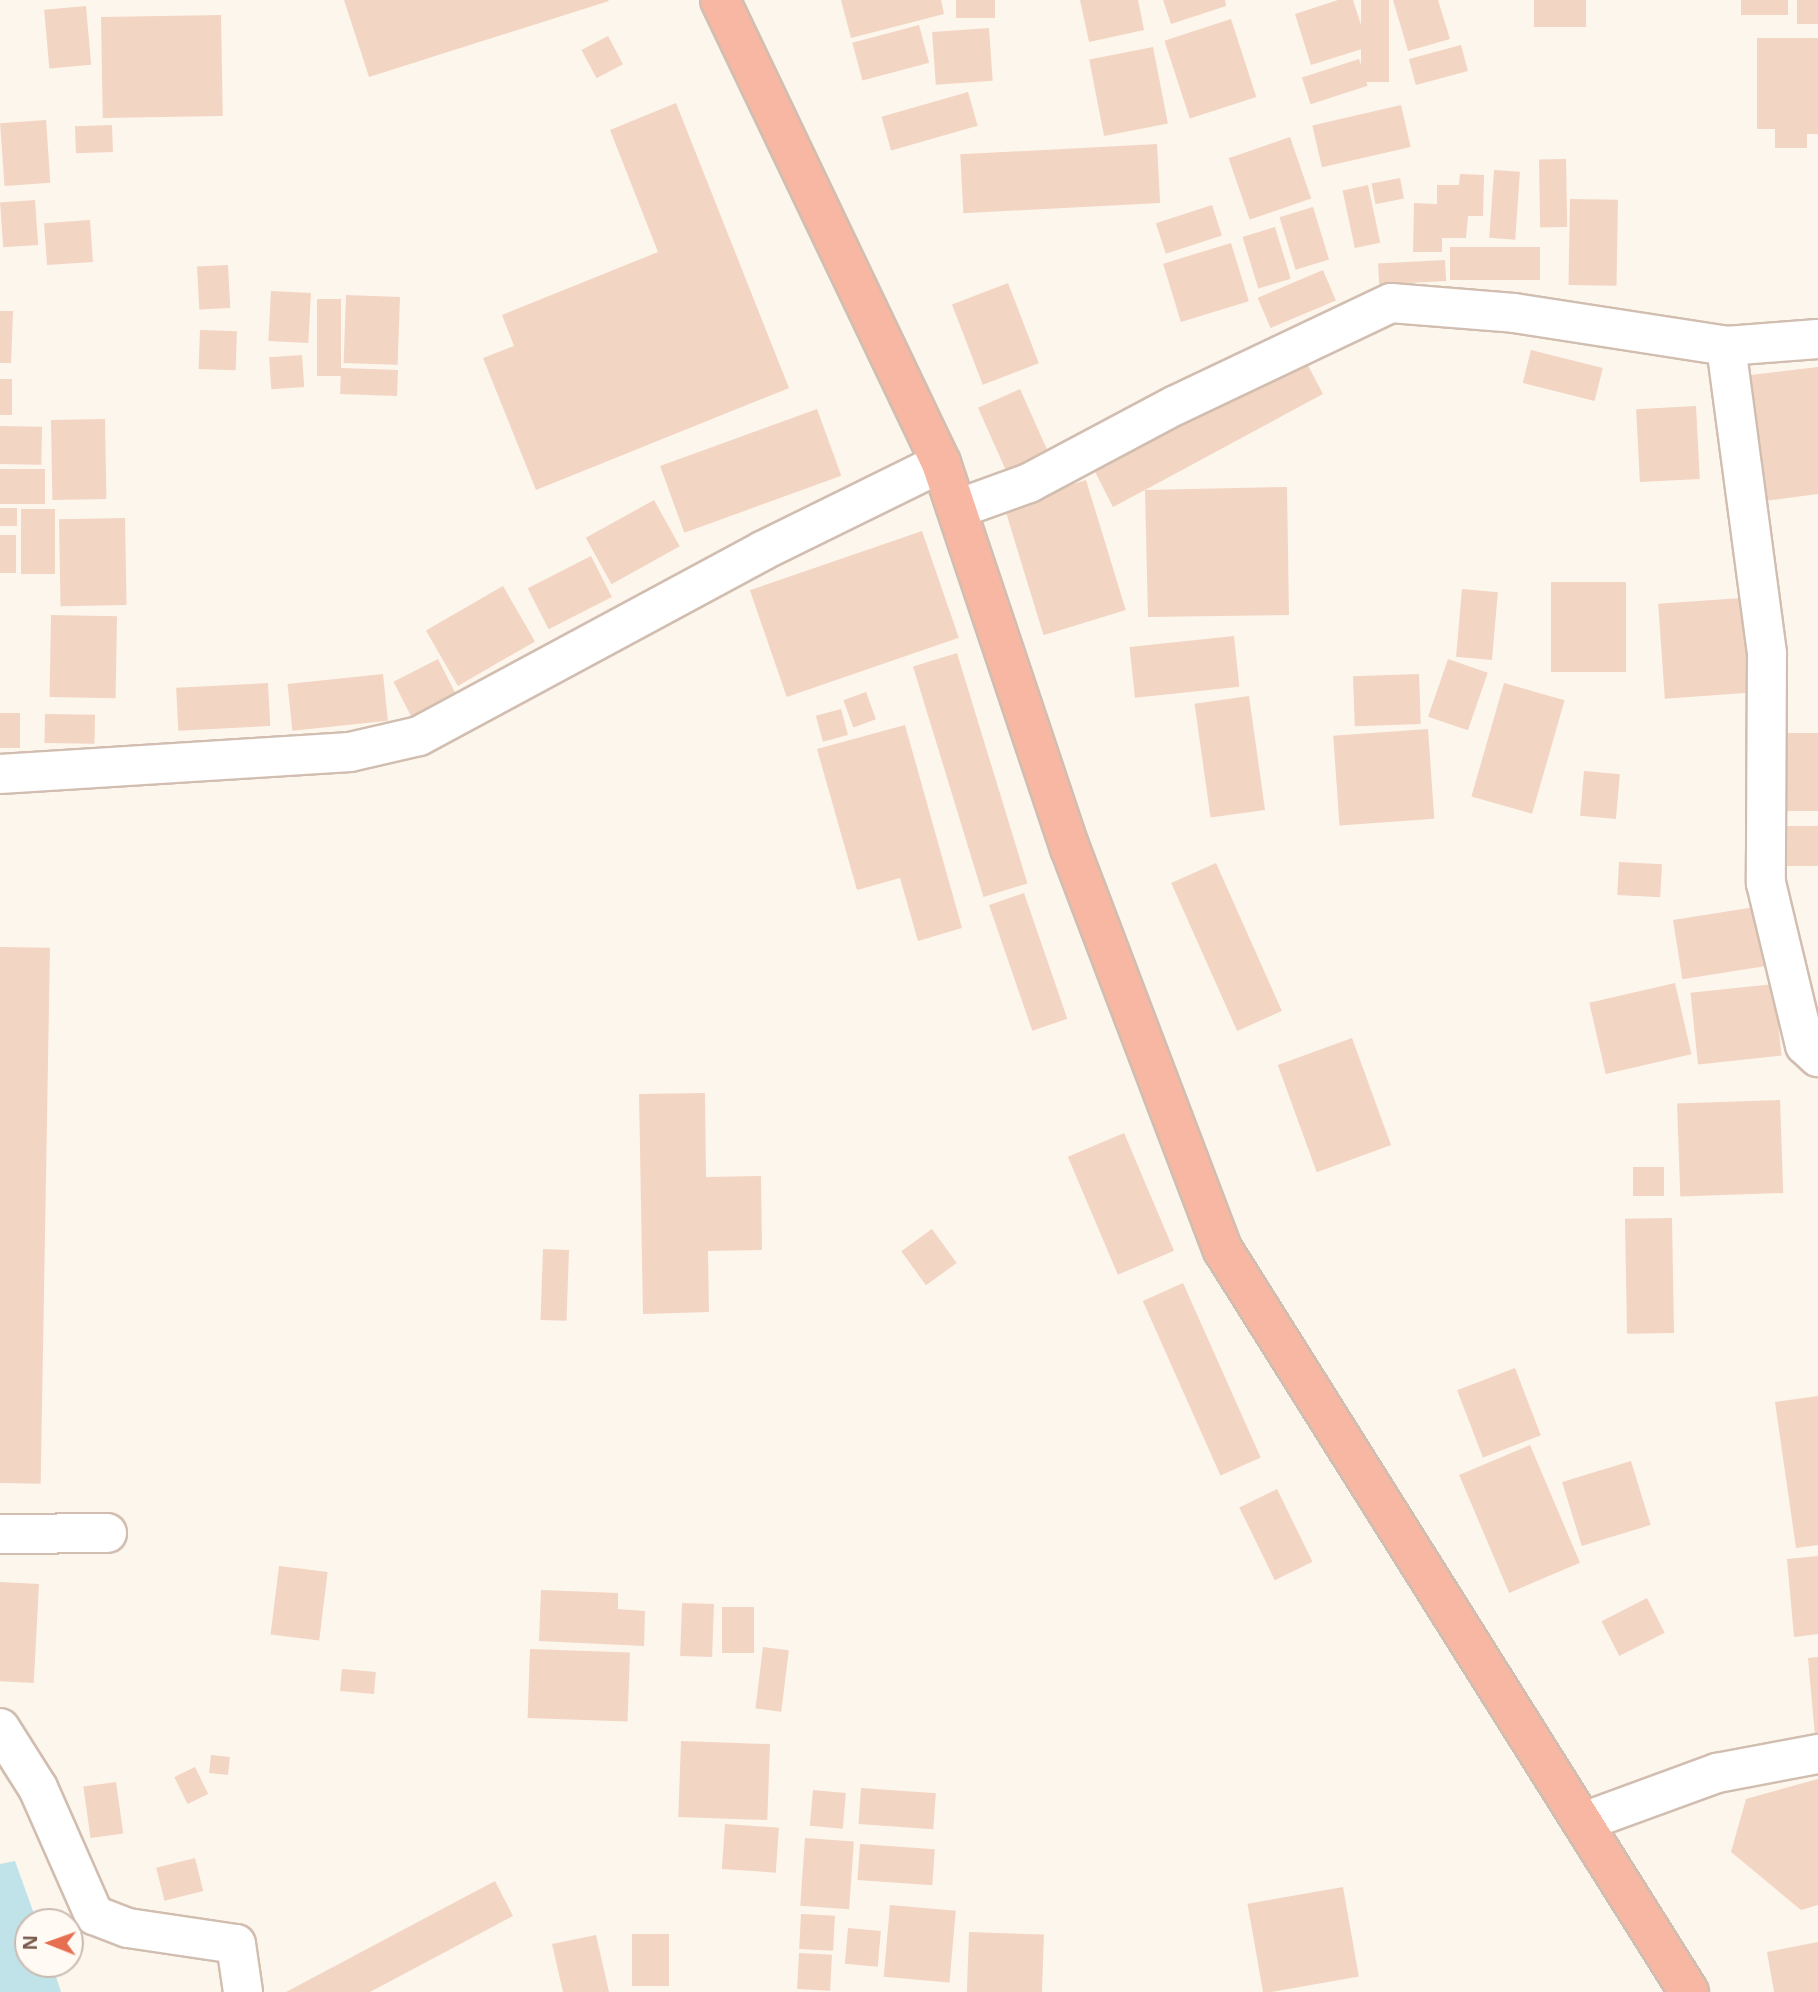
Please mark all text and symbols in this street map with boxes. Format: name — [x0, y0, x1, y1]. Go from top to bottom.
north arrow — [14, 1908, 84, 1978]
text: N — [17, 1935, 43, 1951]

